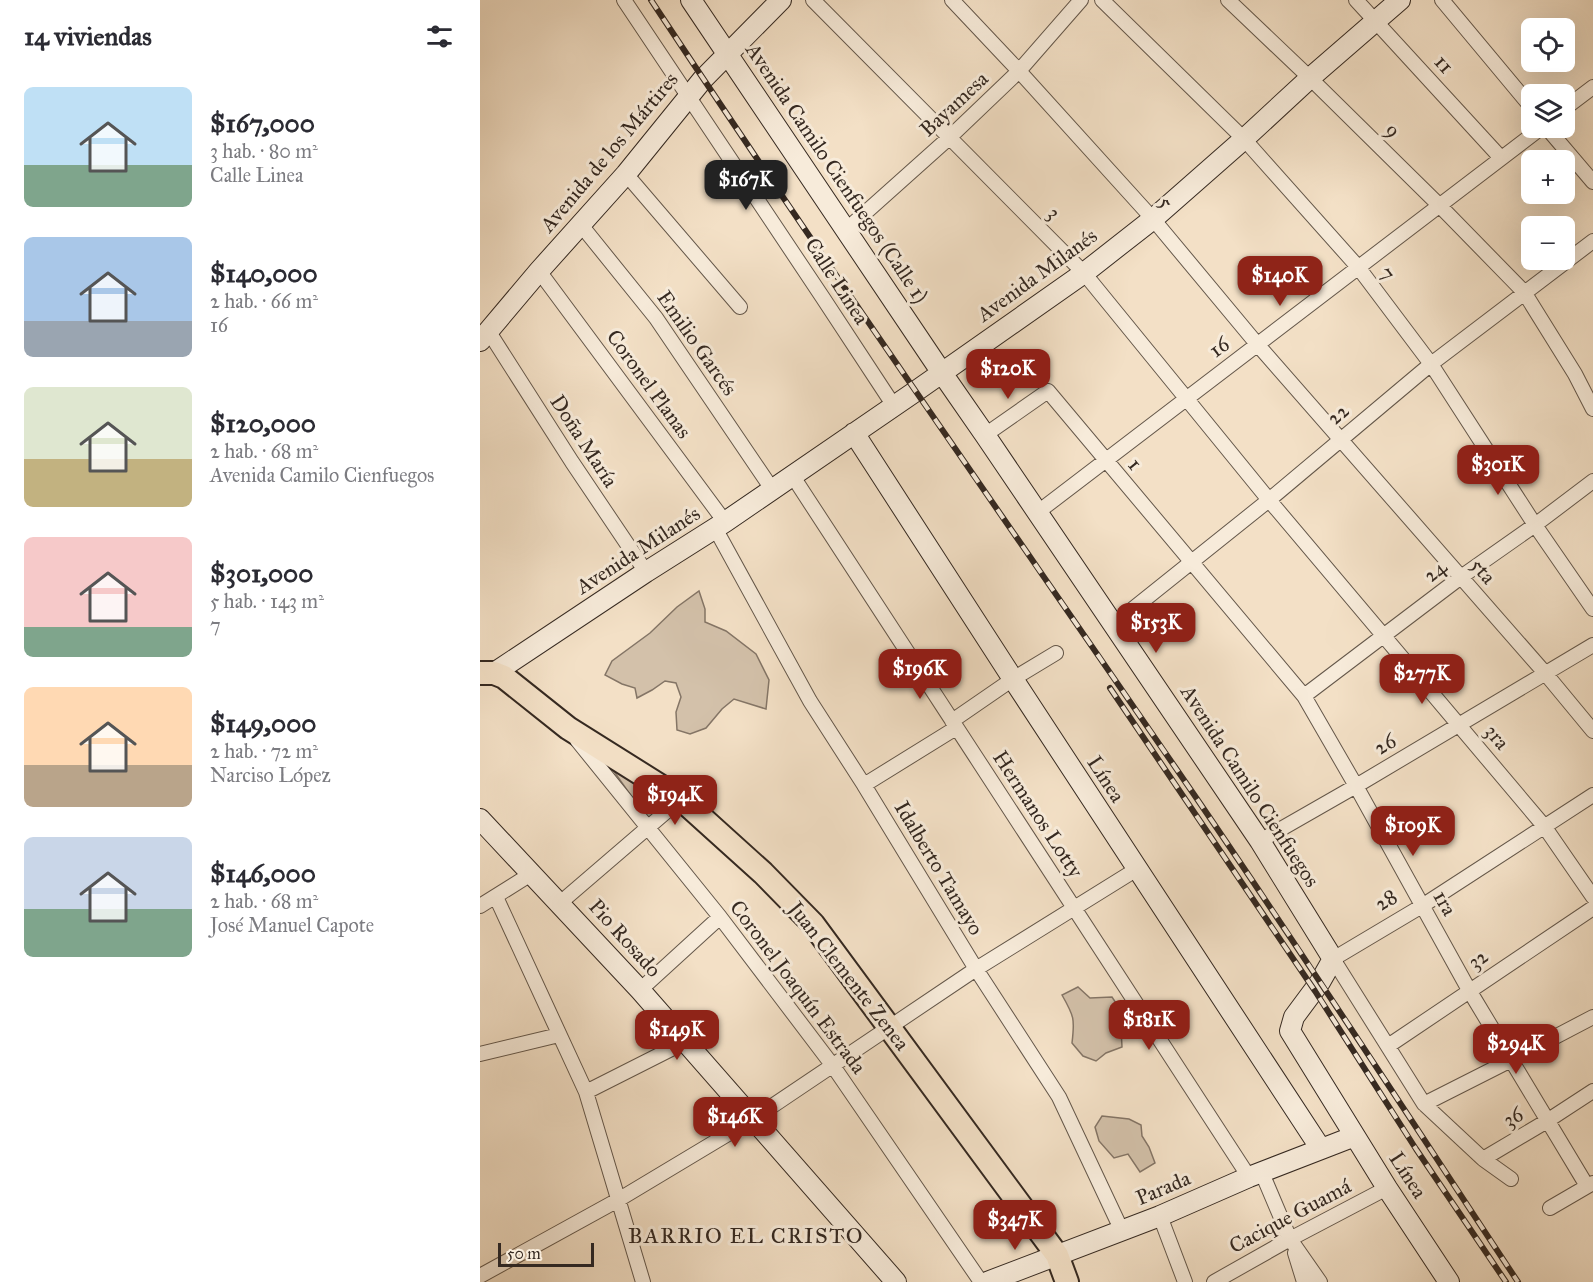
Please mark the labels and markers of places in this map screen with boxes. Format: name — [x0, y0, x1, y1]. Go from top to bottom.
pin: $167K — [704, 160, 788, 211]
pin: $140K — [1238, 256, 1322, 307]
pin: $120K — [966, 349, 1050, 400]
pin: $301K — [1456, 445, 1540, 496]
pin: $153K — [1114, 603, 1198, 654]
pin: $196K — [878, 649, 962, 700]
pin: $277K — [1380, 654, 1464, 705]
pin: $194K — [633, 775, 717, 826]
pin: $109K — [1371, 806, 1455, 857]
pin: $181K — [1107, 1000, 1191, 1051]
pin: $149K — [635, 1010, 719, 1061]
pin: $294K — [1474, 1024, 1558, 1075]
pin: $146K — [693, 1097, 777, 1148]
pin: $347K — [973, 1200, 1057, 1251]

